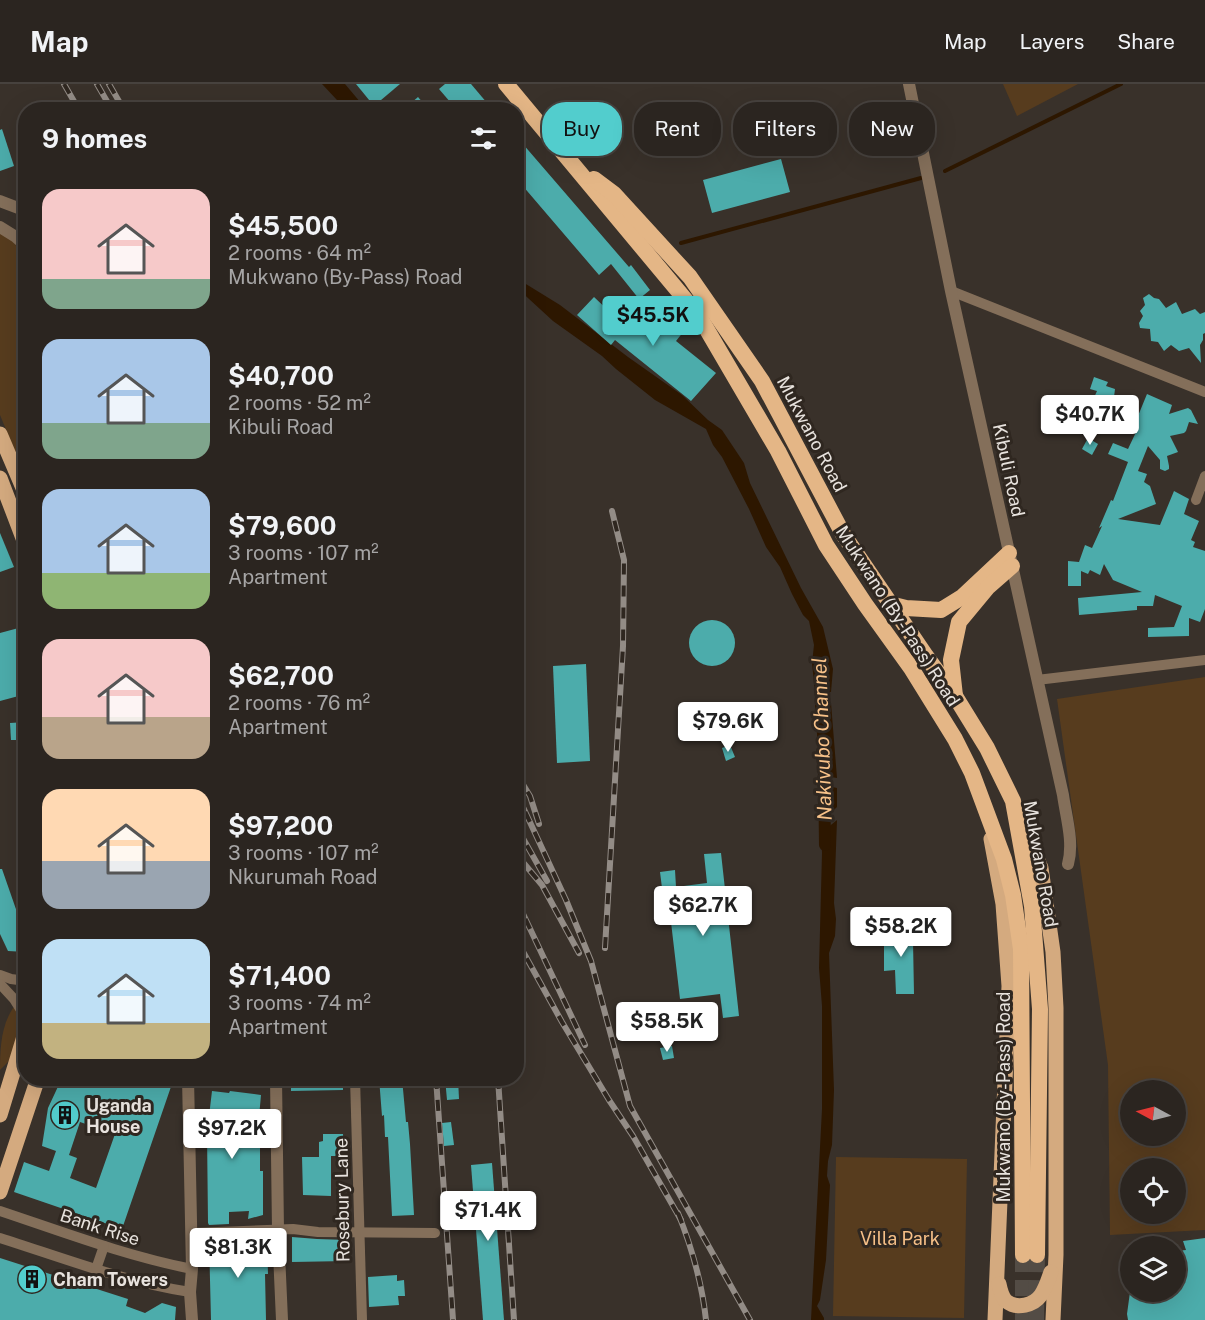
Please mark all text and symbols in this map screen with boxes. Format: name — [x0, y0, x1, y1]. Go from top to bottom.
text: Map — [30, 25, 89, 58]
text: Map — [944, 29, 987, 54]
text: Layers — [1020, 29, 1084, 54]
text: Share — [1117, 29, 1175, 54]
chip: Buy — [542, 102, 622, 156]
chip: Rent — [634, 102, 721, 156]
chip: Filters — [733, 102, 837, 156]
chip: New — [849, 102, 935, 156]
icon: filters — [467, 122, 500, 155]
text: 9 homes — [42, 123, 147, 154]
text: $45,500 — [228, 210, 338, 241]
icon: home — [90, 213, 162, 285]
text: 2 rooms · 64 m² — [228, 241, 371, 265]
text: Mukwano (By-Pass) Road — [228, 265, 462, 289]
pin: $45.5K — [604, 296, 702, 347]
text: $45.5K — [616, 303, 690, 327]
text: $40,700 — [228, 360, 334, 391]
icon: home — [90, 363, 162, 435]
street label: Mukwano Road — [773, 373, 851, 495]
text: 2 rooms · 52 m² — [228, 391, 371, 415]
pin: $40.7K — [1041, 395, 1139, 446]
text: $40.7K — [1055, 402, 1125, 426]
text: Kibuli Road — [228, 415, 334, 439]
street label: Kibuli Road — [989, 421, 1029, 519]
text: $79,600 — [228, 510, 337, 541]
icon: home — [90, 513, 162, 585]
street label: Mukwano (By-Pass) Road — [832, 522, 964, 710]
text: 3 rooms · 107 m² — [228, 541, 379, 565]
text: Apartment — [228, 565, 328, 589]
water label: Nakivubo Channel — [807, 657, 837, 821]
text: $62,700 — [228, 660, 334, 691]
icon: home — [90, 663, 162, 735]
text: 2 rooms · 76 m² — [228, 691, 370, 715]
pin: $79.6K — [679, 702, 777, 753]
text: $79.6K — [692, 709, 764, 733]
text: Apartment — [228, 715, 328, 739]
street label: Mukwano Road — [1020, 799, 1062, 929]
text: $97,200 — [228, 810, 333, 841]
icon: home — [90, 813, 162, 885]
text: 3 rooms · 107 m² — [228, 841, 379, 865]
text: Nkurumah Road — [228, 865, 377, 889]
pin: $62.7K — [654, 886, 752, 937]
text: $62.7K — [668, 893, 738, 917]
pin: $58.2K — [852, 907, 950, 958]
text: $58.2K — [864, 914, 938, 938]
text: $71,400 — [228, 960, 331, 991]
icon: home — [90, 963, 162, 1035]
text: 3 rooms · 74 m² — [228, 991, 371, 1015]
street label: Mukwano (By-Pass) Road — [993, 991, 1014, 1203]
pin: $58.5K — [618, 1002, 716, 1053]
text: $58.5K — [630, 1009, 704, 1033]
text: Apartment — [228, 1015, 328, 1039]
north arrow — [1120, 1080, 1186, 1146]
map controls — [1120, 1080, 1186, 1302]
place label: Uganda House — [86, 1095, 152, 1137]
building icon: Uganda House — [49, 1099, 81, 1131]
pin: $97.2K — [183, 1109, 281, 1160]
text: $97.2K — [197, 1116, 267, 1140]
street label: Rosebury Lane — [330, 1138, 354, 1262]
button: locate — [1120, 1158, 1186, 1224]
pin: $71.4K — [439, 1191, 537, 1242]
text: $71.4K — [454, 1198, 522, 1222]
street label: Bank Rise — [57, 1204, 143, 1250]
pin: $81.3K — [189, 1228, 287, 1279]
park label: Villa Park — [860, 1228, 940, 1249]
text: $81.3K — [204, 1235, 272, 1259]
button: layers — [1120, 1236, 1186, 1302]
building icon: Cham Towers — [16, 1263, 48, 1295]
place label: Cham Towers — [53, 1269, 168, 1290]

